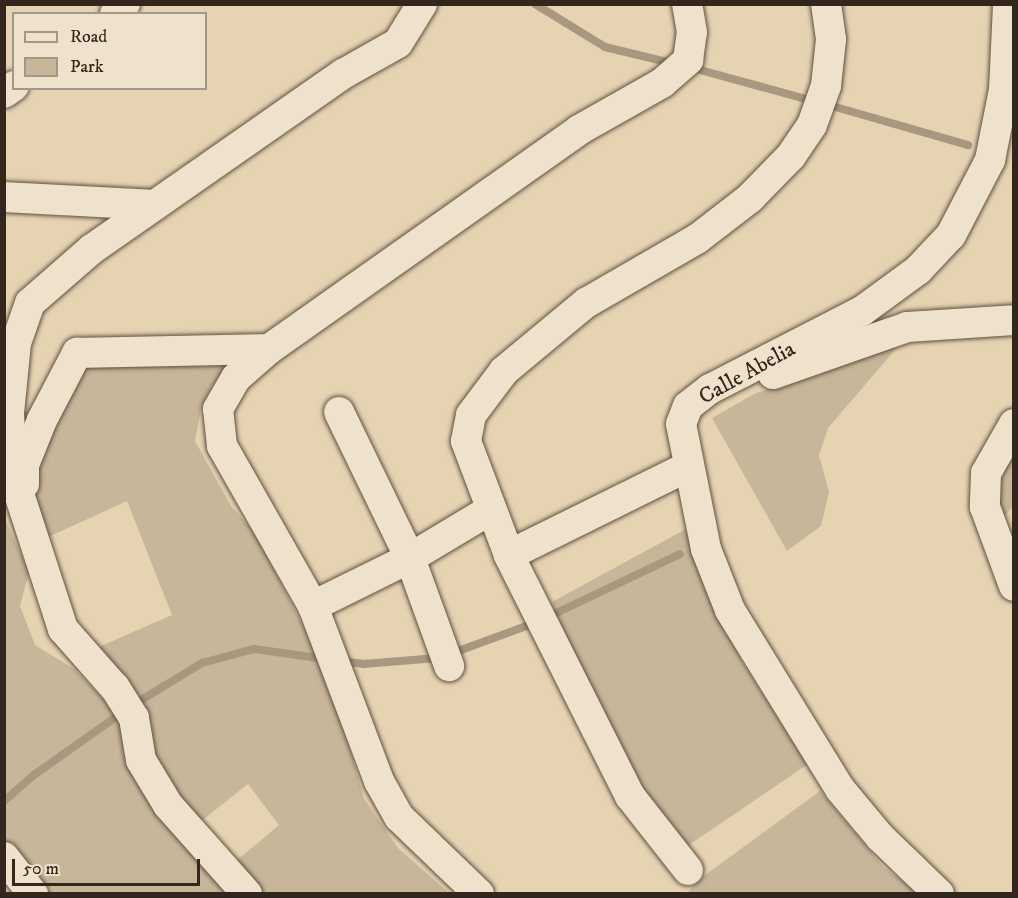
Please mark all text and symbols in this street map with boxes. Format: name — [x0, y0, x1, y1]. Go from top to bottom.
legend — [12, 12, 207, 90]
text: Road — [70, 26, 107, 48]
text: Park — [70, 56, 104, 78]
street label: Calle Abelia — [694, 336, 800, 410]
scale bar — [15, 847, 202, 885]
text: 50 m — [23, 858, 59, 880]

